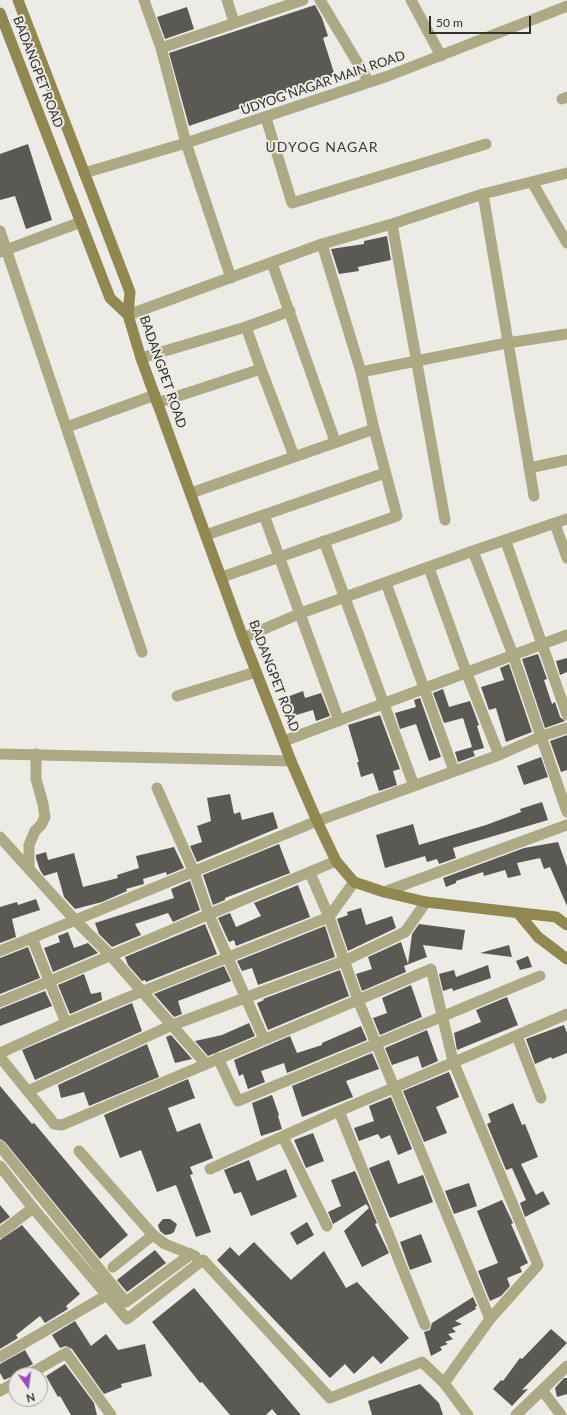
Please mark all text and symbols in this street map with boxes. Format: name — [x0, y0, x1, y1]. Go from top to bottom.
scale bar — [431, 8, 533, 34]
street label: BADANGPET ROAD — [10, 14, 66, 130]
text: 50 m — [436, 15, 463, 30]
street label: UDYOG NAGAR MAIN ROAD — [239, 48, 407, 118]
district label: UDYOG NAGAR — [266, 139, 378, 155]
street label: BADANGPET ROAD — [136, 314, 190, 430]
street label: BADANGPET ROAD — [246, 618, 302, 734]
north arrow — [8, 1367, 48, 1407]
text: N — [25, 1391, 36, 1405]

